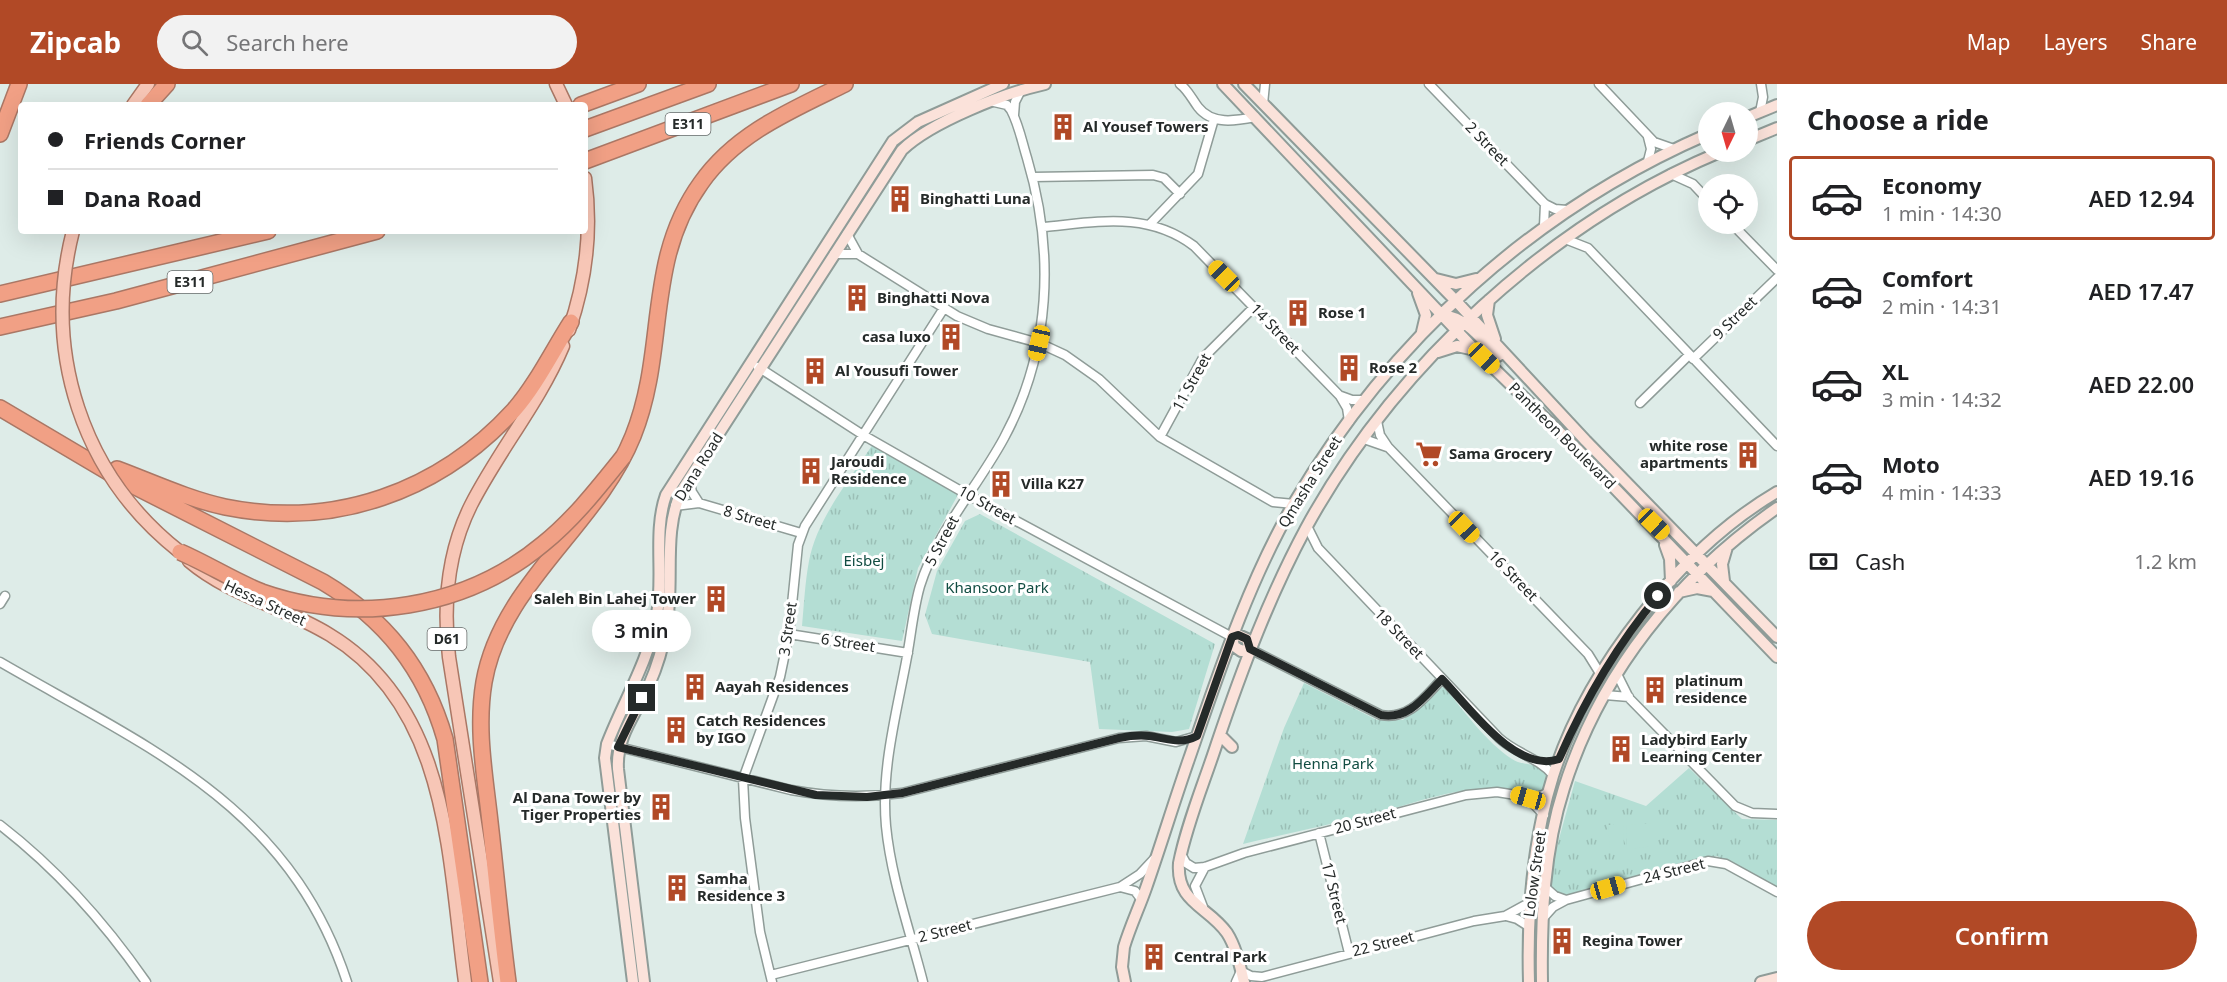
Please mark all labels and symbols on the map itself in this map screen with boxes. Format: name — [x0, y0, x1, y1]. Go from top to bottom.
north arrow — [1698, 102, 1758, 162]
building icon: Al Yousef Towers — [1048, 112, 1078, 142]
road number: E311 — [666, 113, 710, 135]
place label: Al Yousef Towers — [1083, 116, 1208, 136]
street label: 2 Street — [1462, 117, 1514, 170]
building icon: Binghatti Luna — [885, 184, 915, 214]
place label: Binghatti Luna — [920, 188, 1031, 208]
car — [1205, 257, 1243, 295]
road number: E311 — [168, 271, 213, 293]
building icon: Binghatti Nova — [842, 283, 872, 313]
place label: Binghatti Nova — [877, 287, 990, 307]
street label: 9 Street — [1708, 291, 1761, 343]
building icon: Rose 1 — [1283, 298, 1313, 328]
street label: 14 Street — [1247, 299, 1305, 358]
place label: Rose 1 — [1318, 302, 1366, 322]
building icon: casa luxo — [936, 322, 966, 352]
car — [1026, 323, 1052, 363]
place label: casa luxo — [862, 326, 931, 346]
car — [1465, 339, 1503, 377]
street label: 11 Street — [1167, 349, 1215, 414]
building icon: Rose 2 — [1334, 353, 1364, 383]
building icon: Al Yousufi Tower — [800, 356, 830, 386]
place label: Rose 2 — [1369, 357, 1418, 377]
place label: Al Yousufi Tower — [835, 360, 958, 380]
street label: Pantheon Boulevard — [1505, 378, 1620, 493]
street label: Dana Road — [669, 429, 727, 504]
street label: Qmasha Street — [1273, 431, 1346, 531]
place label: white rose apartments — [1640, 435, 1728, 472]
supermarket icon: Sama Grocery — [1414, 439, 1444, 469]
building icon: white rose apartments — [1733, 440, 1763, 470]
place label: Sama Grocery — [1449, 443, 1553, 463]
place label: Jaroudi Residence — [829, 451, 907, 488]
building icon: Jaroudi Residence — [796, 456, 826, 486]
building icon: Villa K27 — [986, 469, 1016, 499]
place label: Villa K27 — [1021, 473, 1085, 493]
street label: 10 Street — [955, 480, 1020, 528]
street label: 8 Street — [721, 500, 780, 534]
car — [1635, 505, 1673, 543]
car — [1445, 508, 1483, 546]
street label: 5 Street — [920, 511, 963, 569]
street label: 16 Street — [1485, 546, 1543, 605]
park label: Eisbej — [844, 550, 884, 570]
street label: Hessa Street — [221, 574, 310, 630]
park label: Khansoor Park — [945, 577, 1049, 597]
route start — [1644, 582, 1671, 609]
building icon: Saleh Bin Lahej Tower — [701, 584, 731, 614]
place label: Saleh Bin Lahej Tower — [534, 588, 696, 608]
street label: 3 Street — [773, 600, 801, 657]
street label: 18 Street — [1371, 604, 1429, 663]
callout: 3 min — [592, 611, 692, 653]
road number: D61 — [428, 628, 466, 650]
street label: 6 Street — [820, 628, 877, 656]
place label: platinum residence — [1675, 670, 1747, 707]
building icon: Aayah Residences — [680, 672, 710, 702]
building icon: platinum residence — [1640, 675, 1670, 705]
place label: Aayah Residences — [715, 676, 849, 696]
route end — [628, 684, 655, 711]
place label: Catch Residences by IGO — [696, 710, 826, 747]
building icon: Catch Residences by IGO — [661, 715, 691, 745]
place label: Ladybird Early Learning Center — [1641, 729, 1762, 766]
building icon: Ladybird Early Learning Center — [1606, 734, 1636, 764]
park label: Henna Park — [1292, 753, 1374, 773]
car — [1508, 784, 1548, 812]
place label: Al Dana Tower by Tiger Properties — [513, 787, 641, 824]
building icon: Al Dana Tower by Tiger Properties — [646, 792, 676, 822]
street label: 20 Street — [1332, 802, 1398, 838]
street label: Lolow Street — [1518, 829, 1550, 918]
street label: 24 Street — [1641, 853, 1707, 887]
street label: 17 Street — [1318, 860, 1352, 926]
place label: Samha Residence 3 — [697, 868, 785, 905]
building icon: Samha Residence 3 — [662, 873, 692, 903]
car — [1588, 874, 1628, 902]
street label: 2 Street — [916, 914, 974, 946]
street label: 22 Street — [1350, 926, 1416, 960]
building icon: Regina Tower — [1547, 926, 1577, 956]
place label: Regina Tower — [1582, 930, 1683, 950]
building icon: Central Park — [1139, 942, 1169, 972]
place label: Central Park — [1174, 946, 1268, 966]

